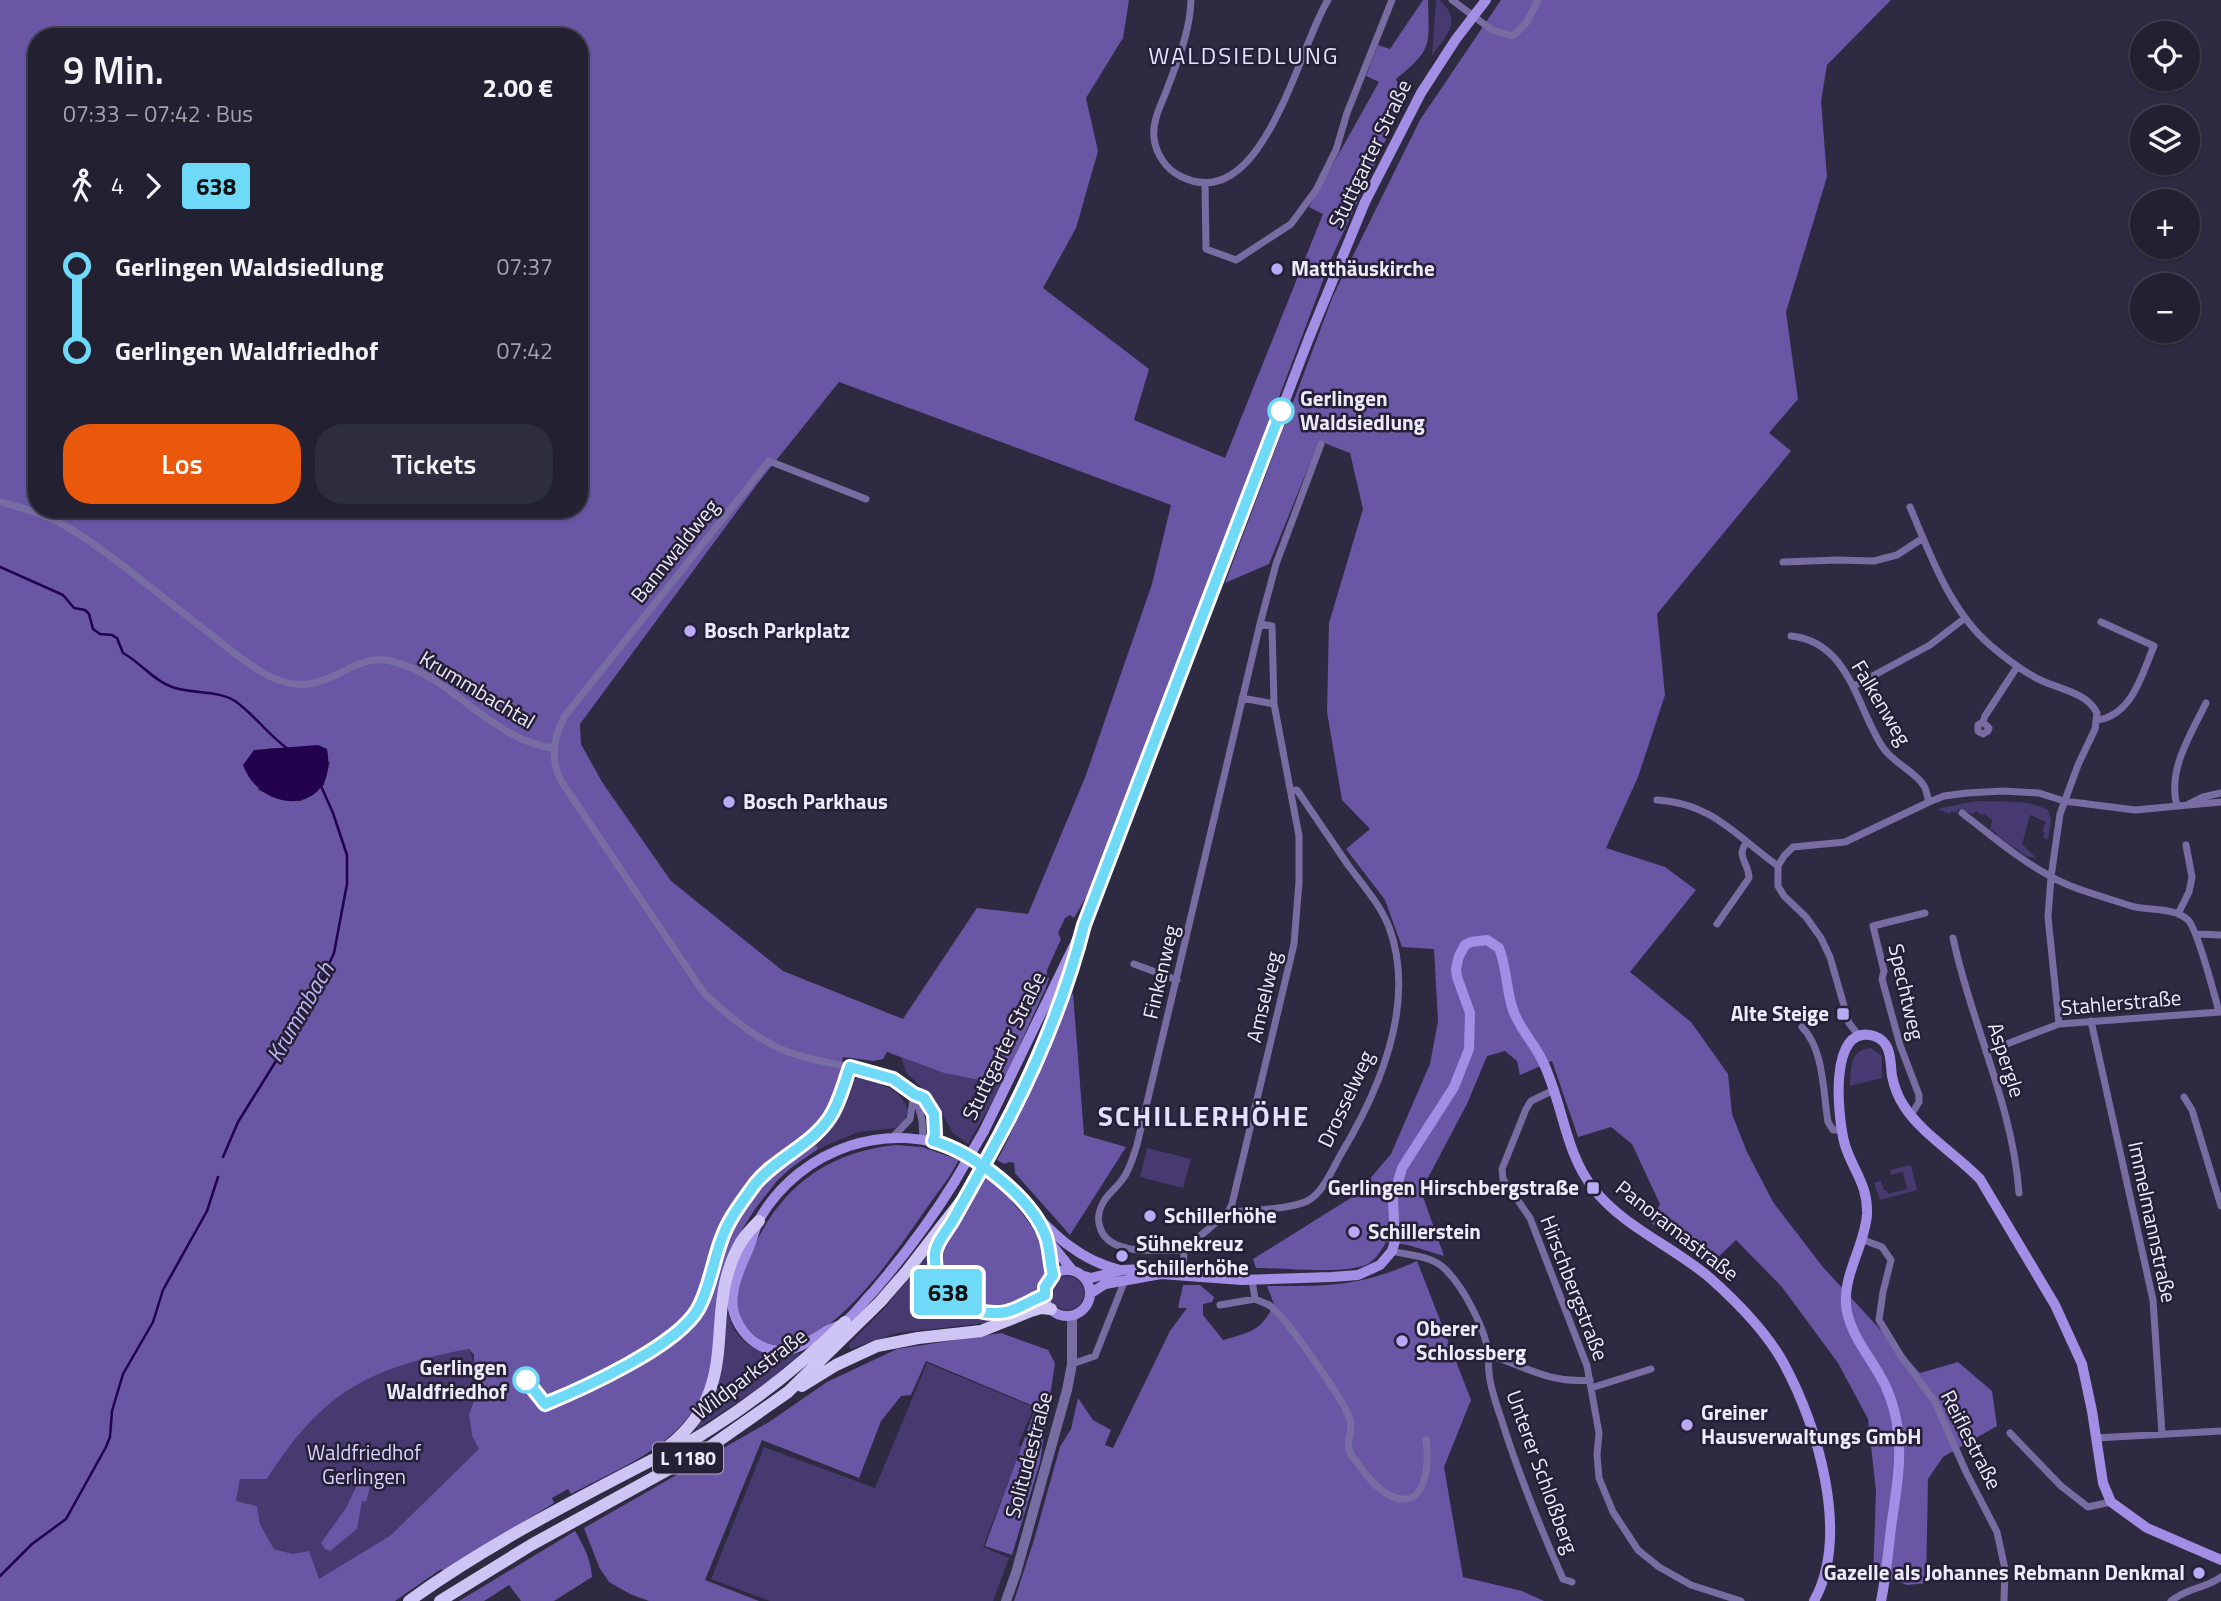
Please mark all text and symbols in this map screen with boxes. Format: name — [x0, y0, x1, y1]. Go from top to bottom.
map controls — [2130, 21, 2200, 343]
button: locate — [2130, 21, 2200, 91]
district label: WALDSIEDLUNG — [1148, 37, 1340, 73]
text: 9 Min. — [63, 41, 164, 99]
text: 2.00 € — [482, 68, 553, 107]
street label: Stuttgarter Straße — [1319, 74, 1419, 233]
text: 07:33 – 07:42 · Bus — [63, 96, 253, 131]
button: layers — [2130, 105, 2200, 175]
icon: walk — [63, 167, 101, 205]
icon: forward — [134, 167, 172, 205]
text: 4 — [111, 168, 124, 203]
text: 638 — [196, 168, 236, 204]
button: + — [2130, 189, 2200, 259]
text: Gerlingen Waldsiedlung — [115, 247, 384, 286]
text: 07:37 — [496, 249, 553, 284]
place label: Matthäuskirche — [1291, 252, 1435, 284]
marker: Matthäuskirche — [1269, 261, 1285, 277]
button: − — [2130, 273, 2200, 343]
text: Gerlingen Waldfriedhof — [115, 331, 378, 370]
text: 07:42 — [496, 333, 553, 368]
place label: Gerlingen Waldsiedlung — [1300, 382, 1425, 438]
marker: Gerlingen Waldsiedlung — [1268, 398, 1294, 424]
button: Los — [63, 424, 301, 504]
button: Tickets — [315, 424, 553, 504]
street label: Bannwaldweg — [622, 491, 726, 609]
place label: Bosch Parkplatz — [704, 614, 850, 646]
marker: Bosch Parkplatz — [682, 623, 698, 639]
street label: Krummbachtal — [414, 642, 542, 736]
street label: Falkenweg — [1844, 654, 1920, 751]
place label: Bosch Parkhaus — [743, 785, 888, 817]
marker: Bosch Parkhaus — [721, 794, 737, 810]
street label: Finkenweg — [1134, 921, 1186, 1022]
street label: Spechtweg — [1880, 940, 1934, 1043]
street label: Amselweg — [1237, 948, 1289, 1045]
water label: Krummbach — [257, 955, 343, 1068]
street label: Stuttgarter Straße — [953, 966, 1053, 1125]
street label: Stahlerstraße — [2059, 981, 2182, 1023]
place label: Alte Steige — [1731, 997, 1829, 1029]
marker: Alte Steige — [1835, 1006, 1851, 1022]
street label: Aspergle — [1980, 1018, 2034, 1101]
street label: Drosselweg — [1309, 1045, 1382, 1152]
district label: SCHILLERHÖHE — [1098, 1094, 1310, 1137]
street label: Immelmannstraße — [2120, 1138, 2186, 1305]
place label: Gerlingen Hirschbergstraße — [1328, 1171, 1579, 1203]
street label: Panoramastraße — [1609, 1172, 1746, 1289]
marker: Gerlingen Hirschbergstraße — [1585, 1180, 1601, 1196]
place label: Schillerhöhe — [1164, 1199, 1277, 1231]
marker: Schillerhöhe — [1142, 1208, 1158, 1224]
street label: Hirschbergstraße — [1533, 1210, 1617, 1365]
place label: Schillerstein — [1368, 1215, 1481, 1247]
marker: Schillerstein — [1346, 1224, 1362, 1240]
place label: Sühnekreuz Schillerhöhe — [1136, 1227, 1249, 1283]
marker: Sühnekreuz Schillerhöhe — [1114, 1248, 1130, 1264]
line badge: 638 — [908, 1269, 988, 1315]
text: 638 — [928, 1274, 968, 1310]
place label: Oberer Schlossberg — [1416, 1312, 1526, 1368]
street label: Wildparkstraße — [686, 1320, 813, 1427]
marker: Oberer Schlossberg — [1394, 1333, 1410, 1349]
place label: Gerlingen Waldfriedhof — [387, 1351, 507, 1407]
marker: Gerlingen Waldfriedhof — [513, 1367, 539, 1393]
street label: Reiflestraße — [1933, 1384, 2011, 1495]
street label: Unterer Schloßberg — [1499, 1386, 1587, 1558]
street label: Solitudestraße — [996, 1388, 1060, 1522]
place label: Greiner Hausverwaltungs GmbH — [1701, 1396, 1921, 1452]
marker: Greiner Hausverwaltungs GmbH — [1679, 1417, 1695, 1433]
park label: Waldfriedhof Gerlingen — [307, 1436, 421, 1492]
road number: L 1180 — [653, 1442, 723, 1474]
place label: Gazelle als Johannes Rebmann Denkmal — [1824, 1556, 2185, 1588]
marker: Gazelle als Johannes Rebmann Denkmal — [2191, 1565, 2207, 1581]

